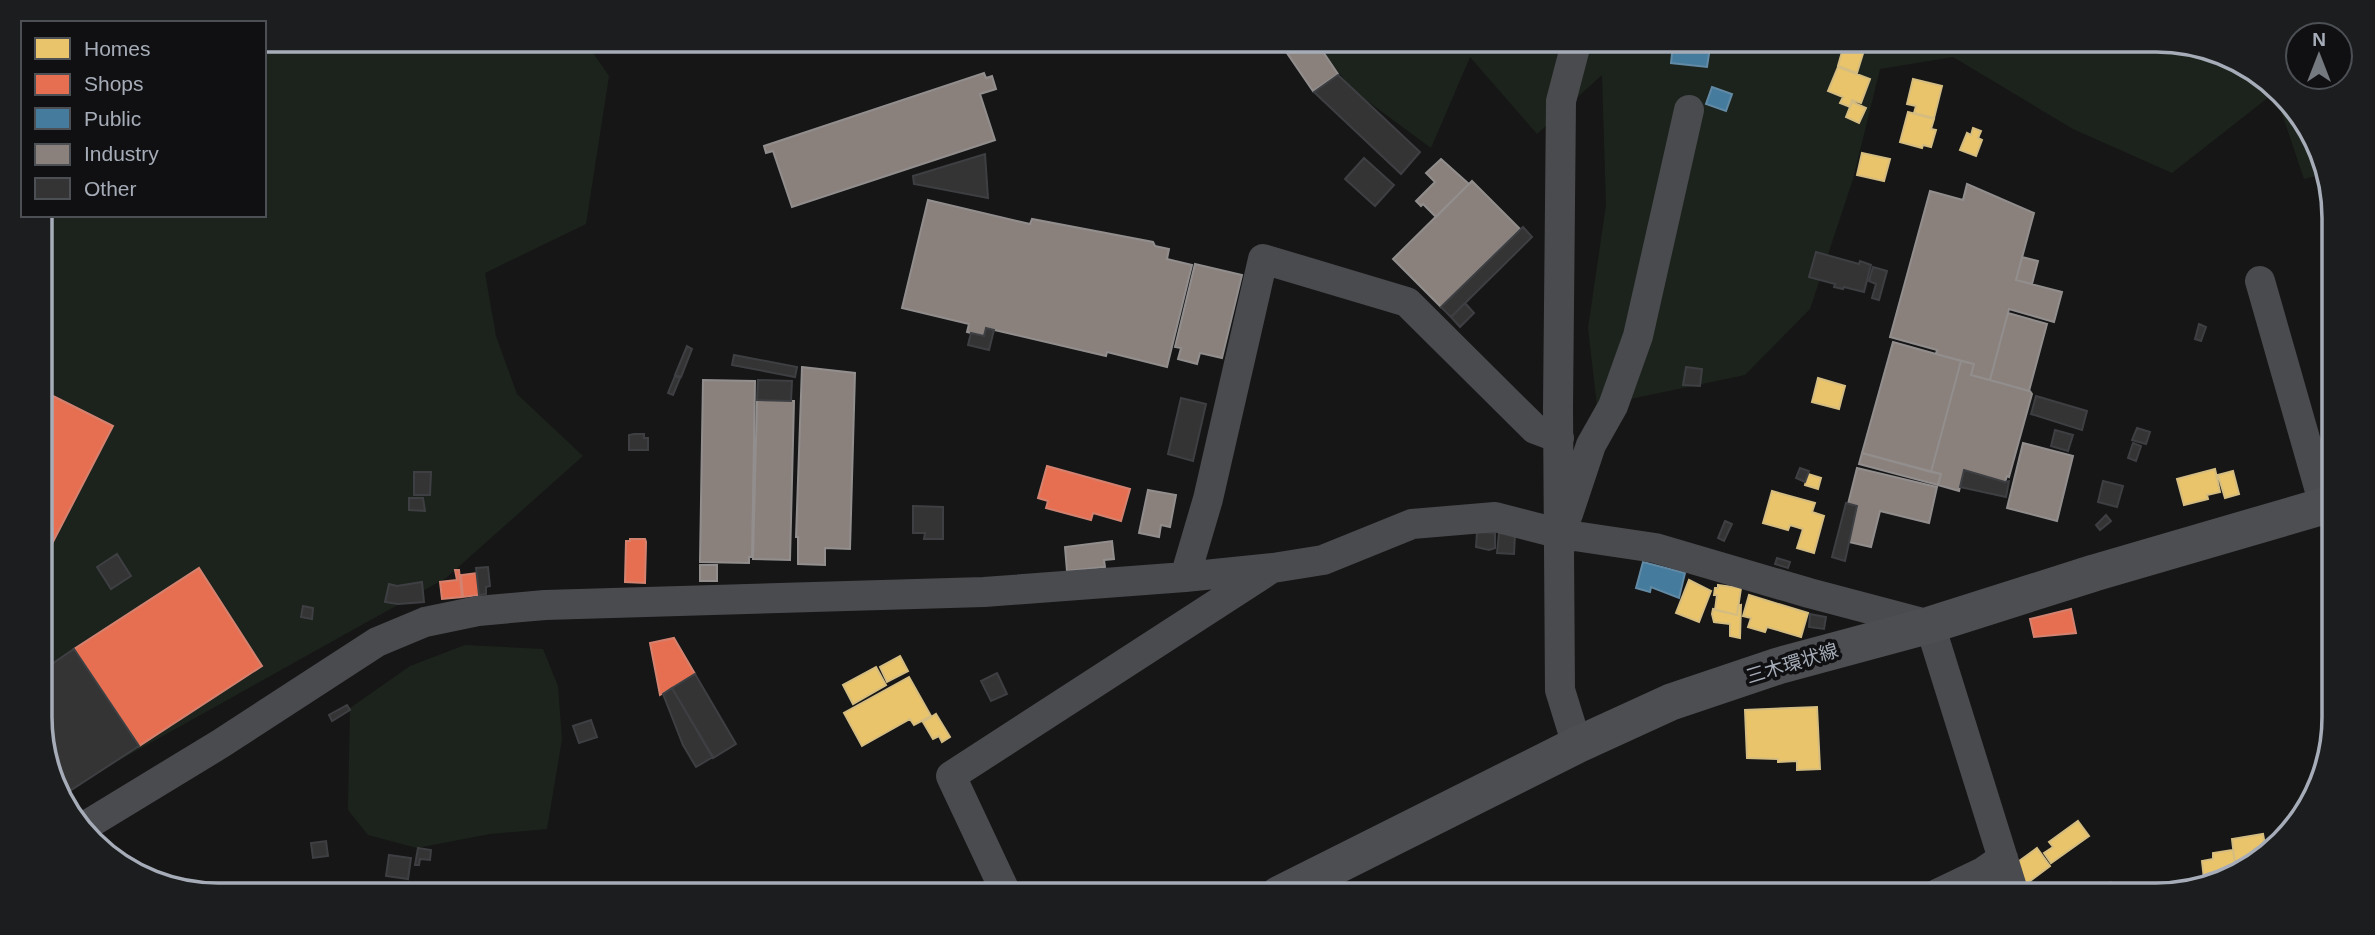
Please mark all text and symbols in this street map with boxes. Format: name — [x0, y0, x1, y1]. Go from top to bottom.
legend — [21, 21, 266, 217]
north arrow — [2284, 21, 2354, 91]
text: N — [2312, 29, 2326, 50]
text: Homes — [84, 37, 151, 60]
text: Shops — [84, 72, 144, 95]
text: Public — [84, 107, 141, 130]
text: Industry — [84, 142, 159, 165]
text: Other — [84, 177, 137, 200]
street label: 三木環状線 — [1744, 640, 1841, 687]

